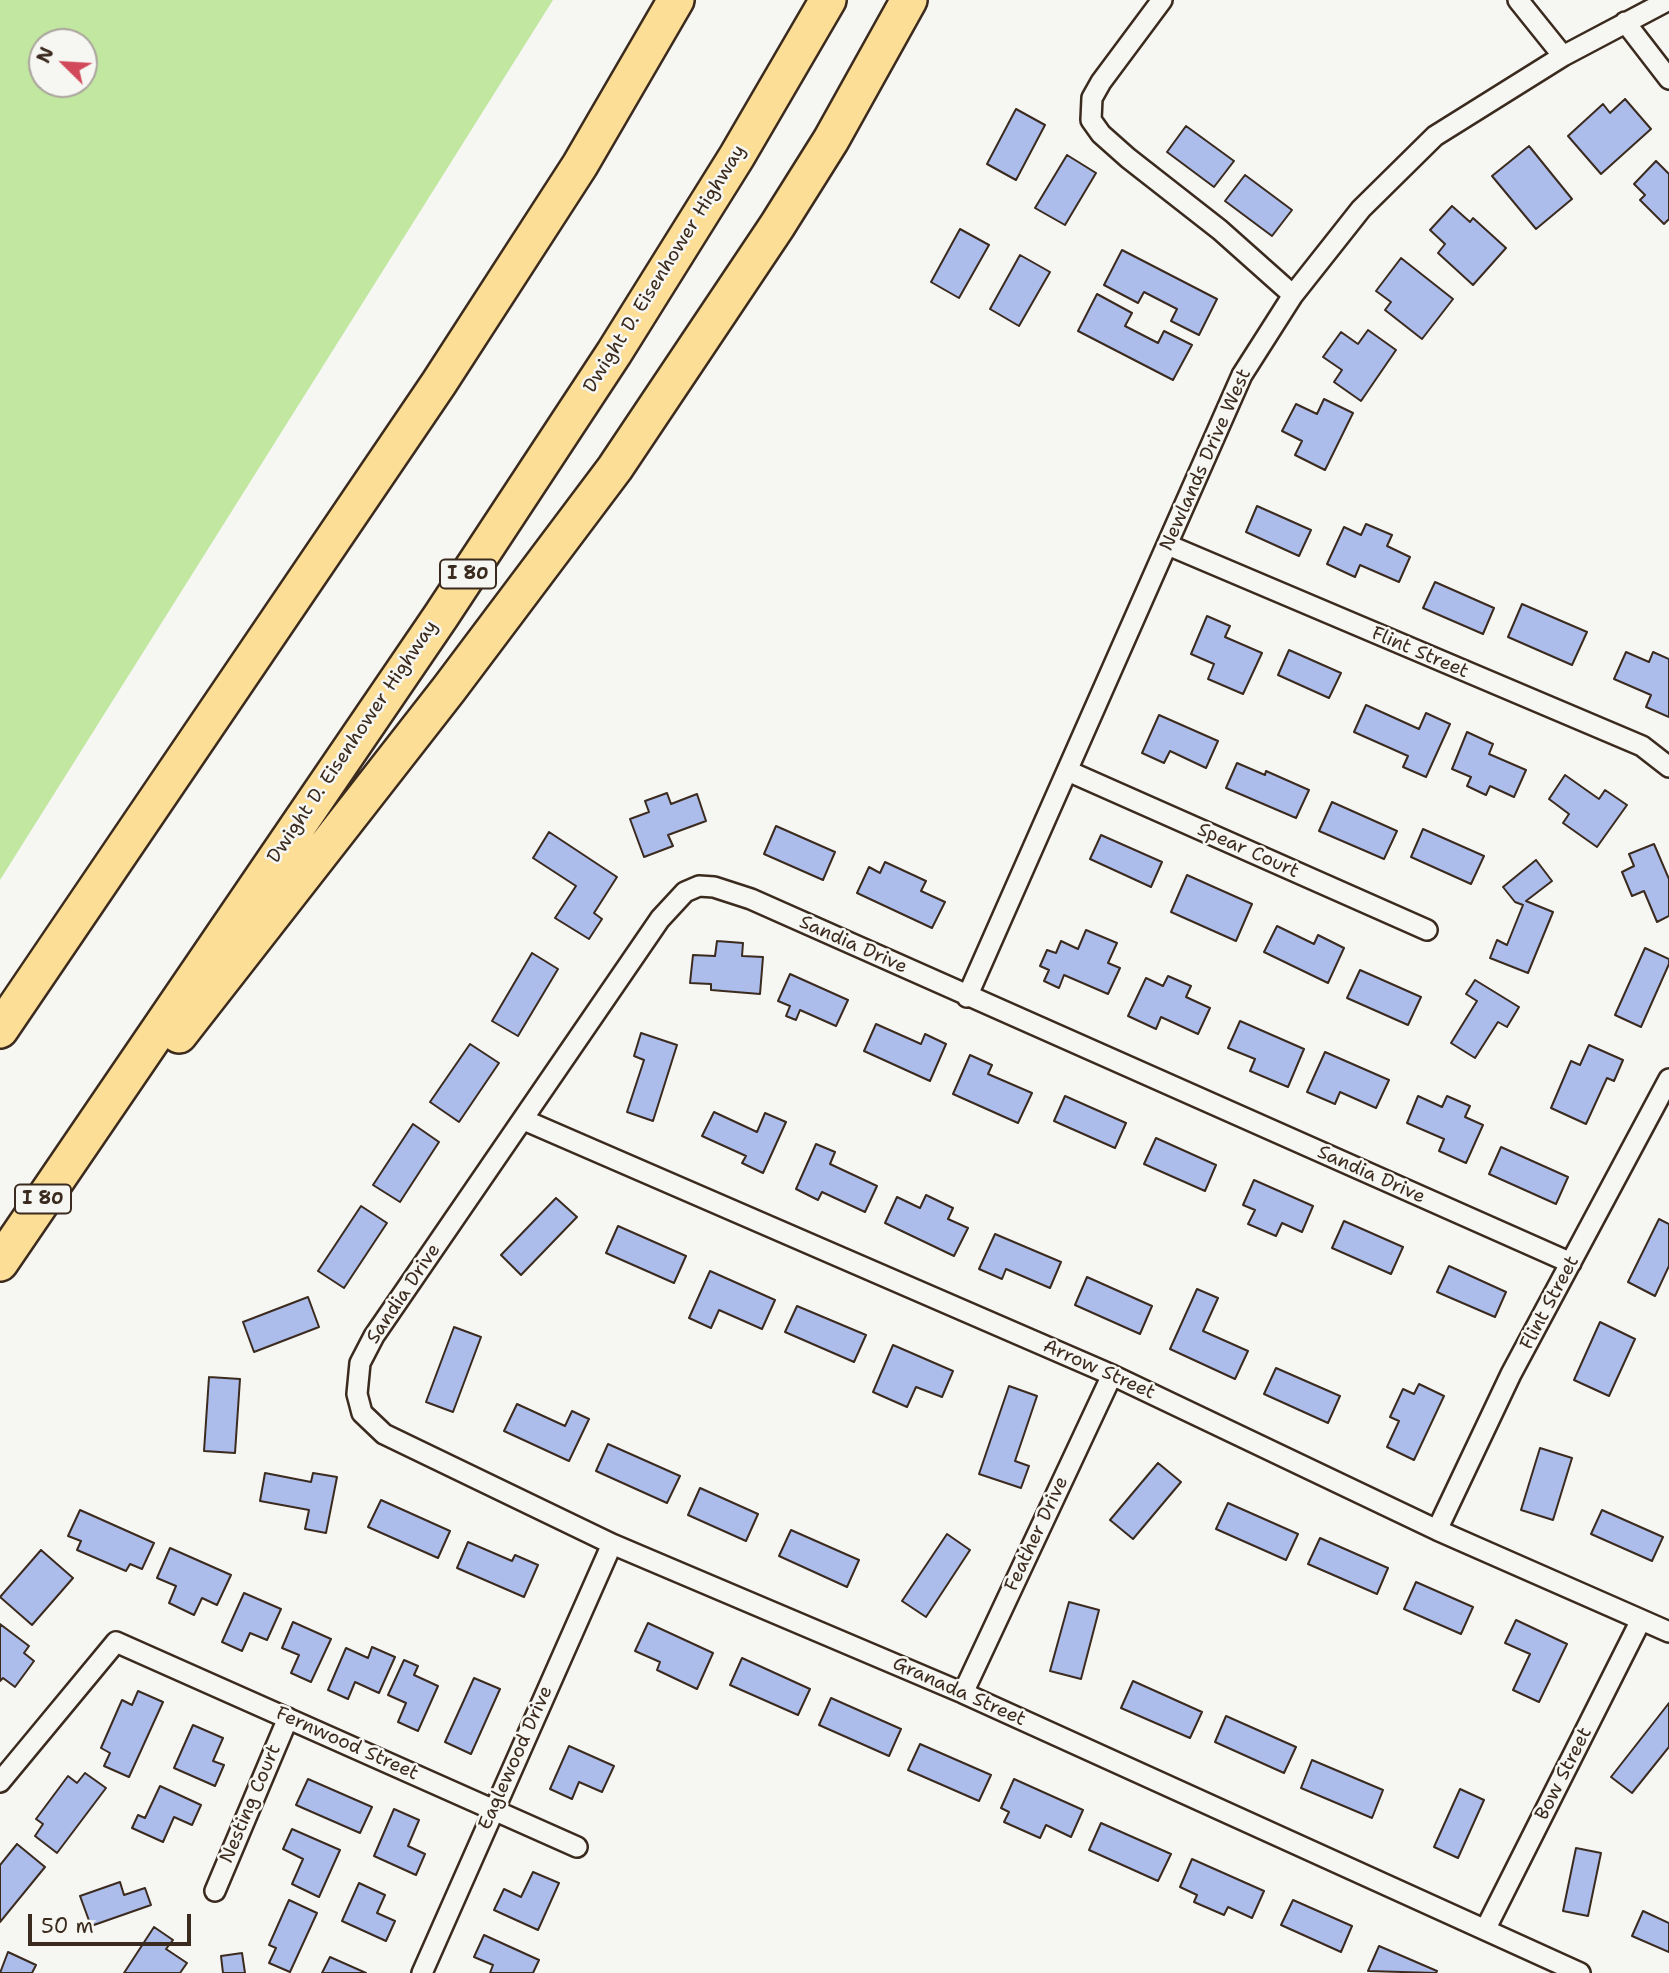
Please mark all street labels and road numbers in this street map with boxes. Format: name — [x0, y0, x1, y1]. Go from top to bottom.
street label: Dwight D. Eisenhower Highway — [579, 141, 751, 397]
street label: Newlands Drive West — [1156, 365, 1256, 555]
road number: I 80 — [440, 560, 496, 588]
street label: Dwight D. Eisenhower Highway — [263, 616, 443, 868]
street label: Flint Street — [1368, 622, 1472, 684]
street label: Spear Court — [1194, 818, 1302, 884]
street label: Sandia Drive — [796, 911, 910, 979]
street label: Sandia Drive — [1314, 1141, 1428, 1209]
road number: I 80 — [15, 1184, 71, 1214]
street label: Sandia Drive — [362, 1240, 446, 1348]
street label: Flint Street — [1516, 1252, 1584, 1354]
street label: Arrow Street — [1039, 1335, 1159, 1405]
street label: Feather Drive — [1000, 1473, 1074, 1595]
street label: Granada Street — [889, 1652, 1029, 1732]
street label: Eaglewood Drive — [474, 1682, 558, 1834]
street label: Fernwood Street — [272, 1702, 422, 1786]
street label: Bow Street — [1531, 1724, 1597, 1824]
street label: Nesting Court — [216, 1741, 286, 1867]

